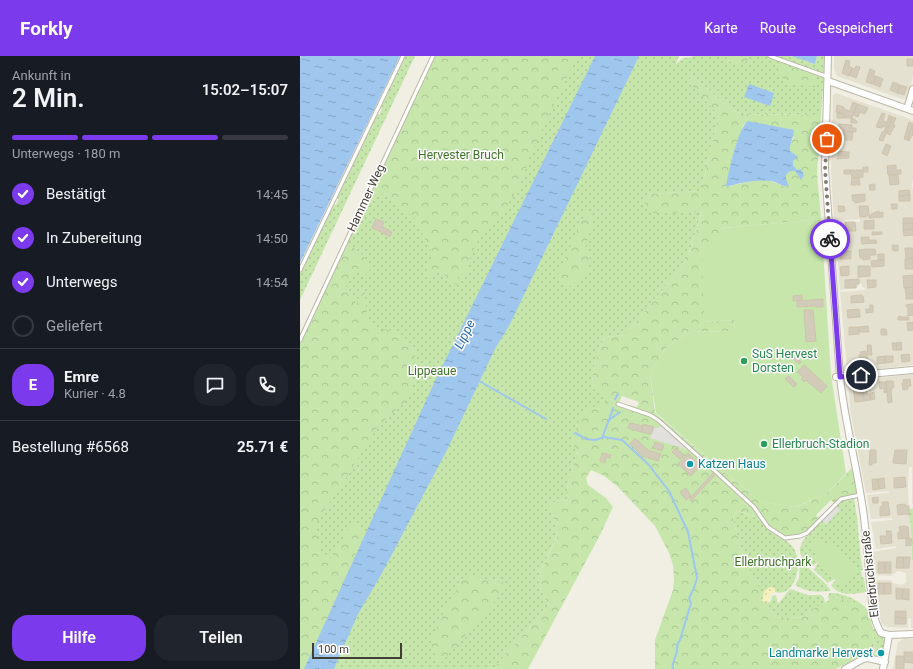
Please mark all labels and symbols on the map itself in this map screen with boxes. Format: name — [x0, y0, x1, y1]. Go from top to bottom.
pin — [810, 122, 844, 156]
park label: Hervester Bruch — [418, 148, 504, 162]
street label: Hammer Weg — [344, 162, 388, 234]
courier — [810, 219, 850, 259]
water label: Lippe — [451, 317, 478, 351]
place label: SuS Hervest Dorsten — [752, 347, 817, 375]
marker: SuS Hervest Dorsten — [739, 356, 749, 366]
pin — [844, 358, 878, 392]
park label: Lippeaue — [408, 364, 456, 378]
place label: Ellerbruch-Stadion — [772, 437, 869, 451]
marker: Ellerbruch-Stadion — [759, 439, 769, 449]
place label: Katzen Haus — [698, 457, 766, 471]
marker: Katzen Haus — [685, 459, 695, 469]
street label: Ellerbruchstraße — [858, 530, 882, 618]
park label: Ellerbruchpark — [735, 555, 812, 569]
scale bar — [312, 641, 402, 660]
place label: Landmarke Hervest — [769, 646, 873, 660]
marker: Landmarke Hervest — [876, 648, 886, 658]

